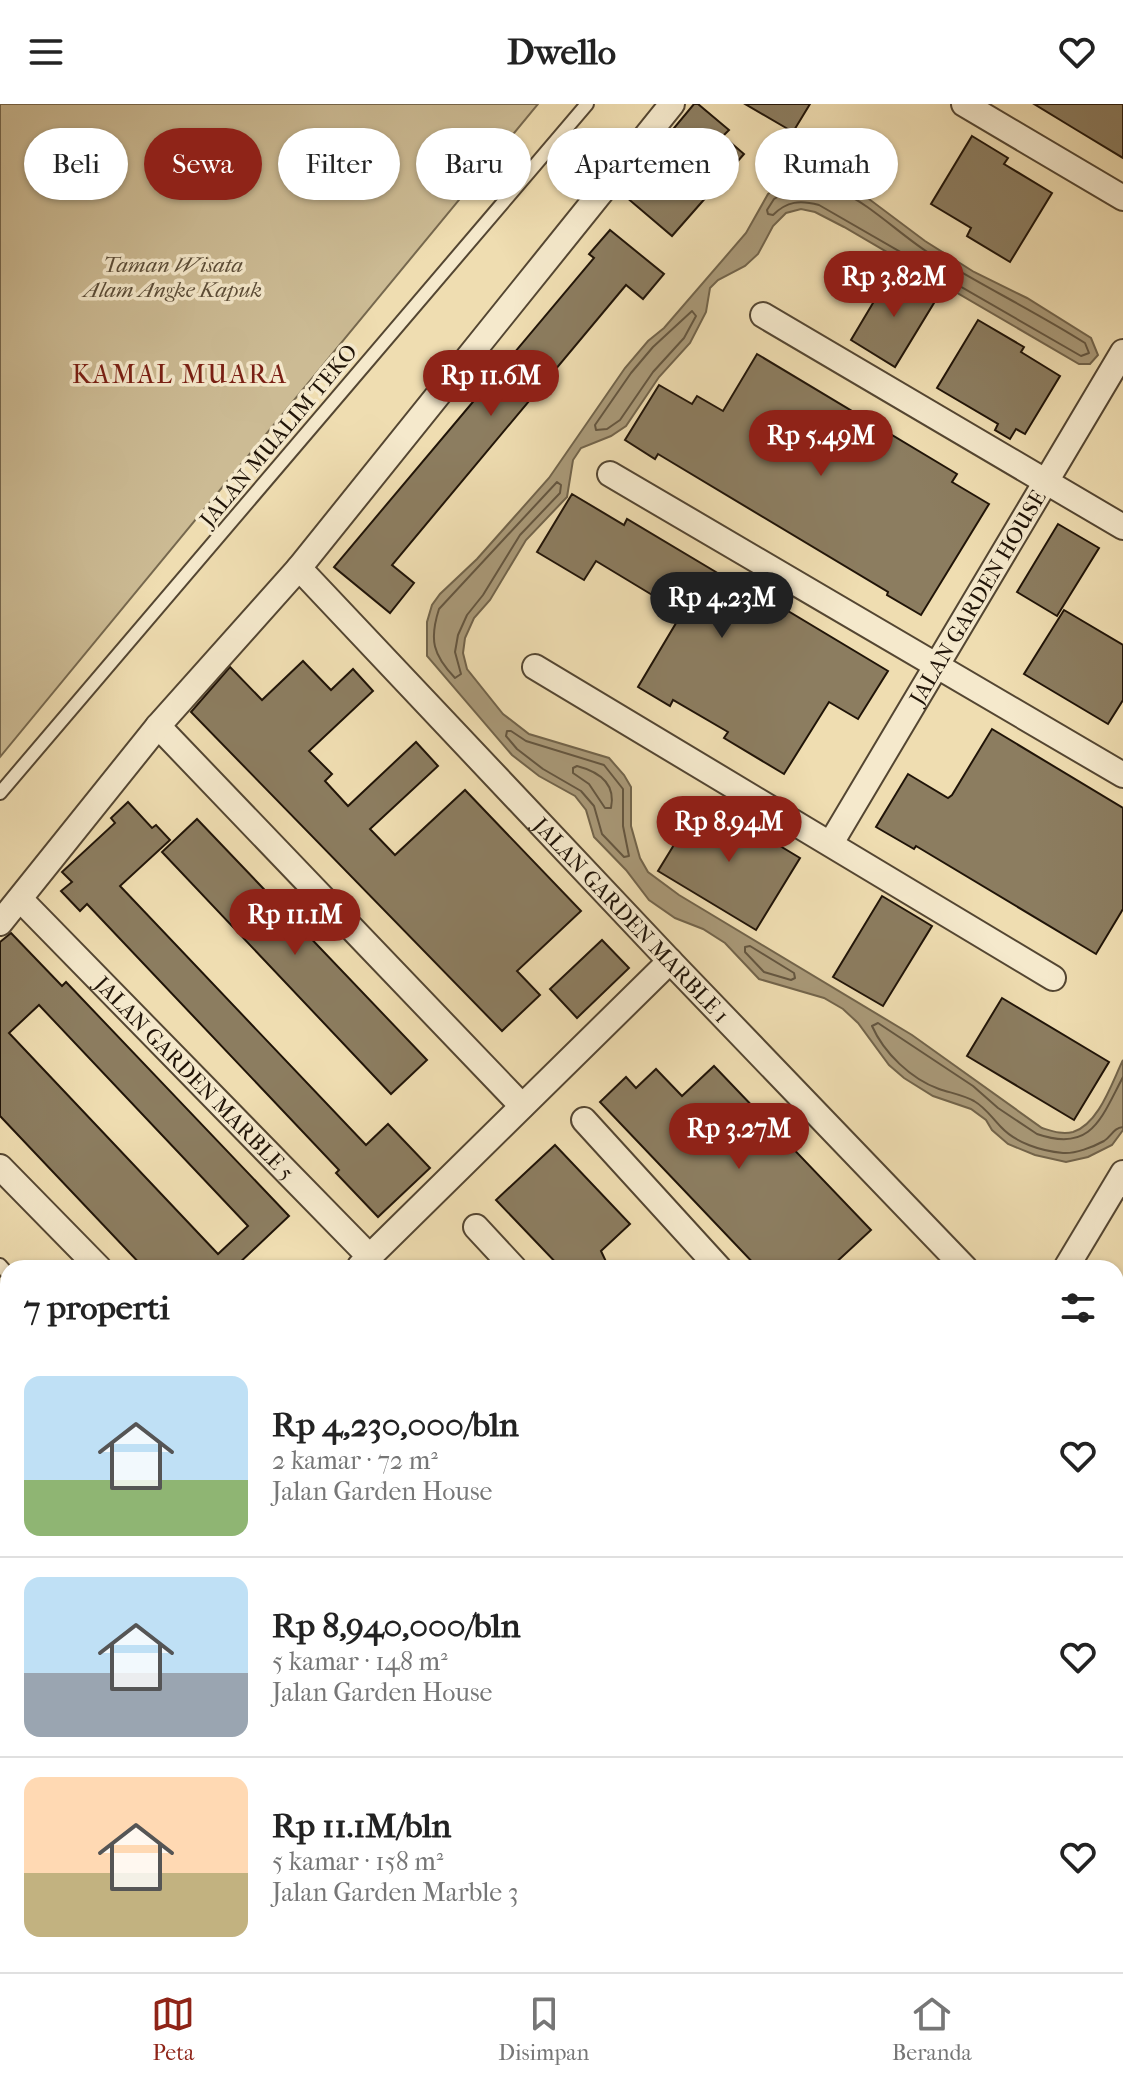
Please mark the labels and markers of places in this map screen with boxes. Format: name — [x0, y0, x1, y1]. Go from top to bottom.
pin: Rp 3.82M — [811, 251, 977, 319]
pin: Rp 11.6M — [408, 350, 574, 418]
pin: Rp 5.49M — [738, 410, 904, 478]
pin: Rp 4.23M — [639, 572, 805, 640]
pin: Rp 8.94M — [646, 796, 812, 864]
pin: Rp 11.1M — [212, 889, 378, 957]
pin: Rp 3.27M — [656, 1103, 822, 1171]

